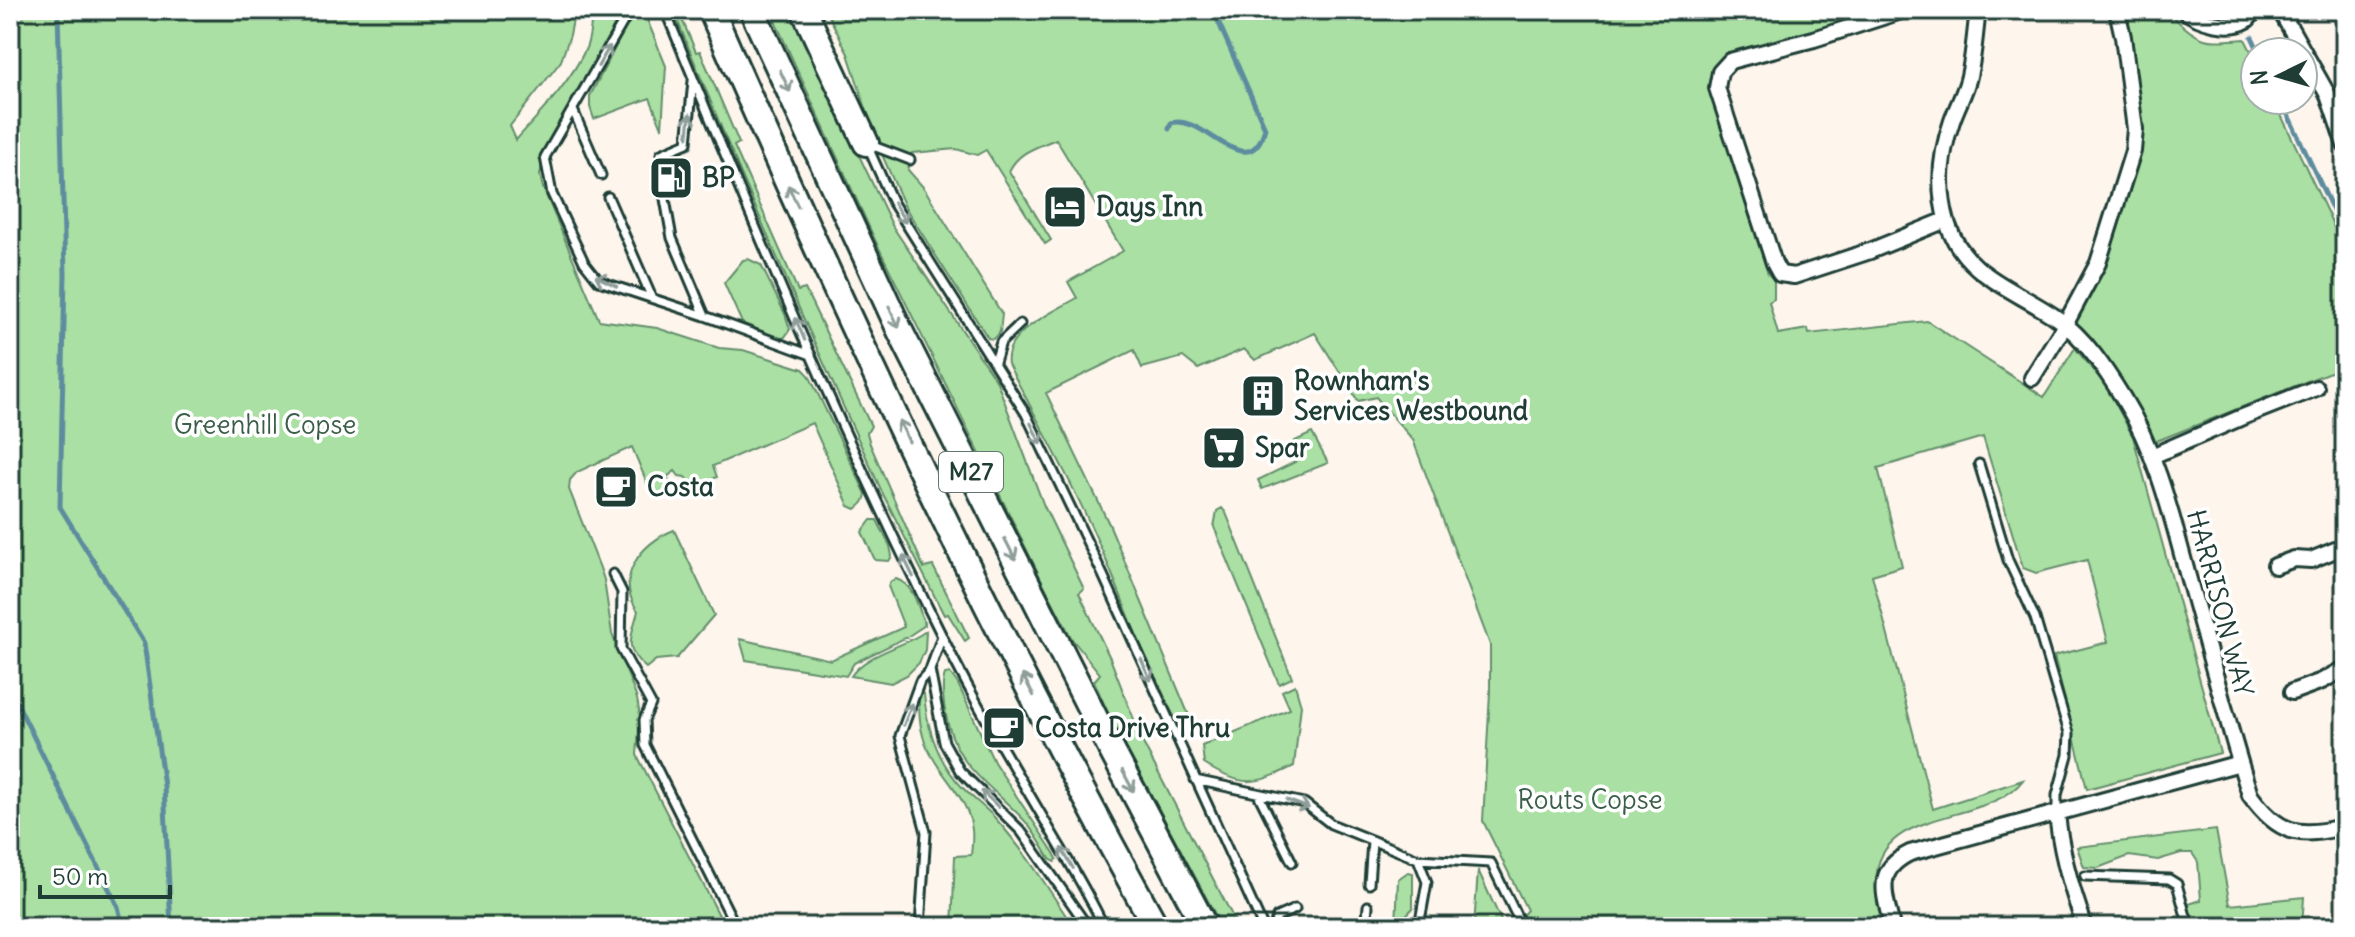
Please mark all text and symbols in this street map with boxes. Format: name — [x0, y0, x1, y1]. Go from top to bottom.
north arrow — [2239, 36, 2319, 116]
one-way arrow — [596, 45, 612, 68]
one-way arrow — [778, 69, 793, 93]
text: N — [2244, 69, 2274, 87]
one-way arrow — [681, 112, 696, 139]
fuel station icon: BP — [647, 154, 695, 202]
place label: BP — [702, 161, 735, 194]
hotel icon: Days Inn — [1041, 183, 1089, 231]
one-way arrow — [785, 184, 800, 208]
place label: Days Inn — [1096, 190, 1203, 223]
one-way arrow — [892, 201, 908, 224]
one-way arrow — [595, 273, 618, 288]
one-way arrow — [887, 305, 902, 329]
one-way arrow — [791, 318, 806, 342]
place label: Rownham's Services Westbound — [1294, 364, 1528, 427]
building icon: Rownham's Services Westbound — [1239, 372, 1287, 420]
park label: Greenhill Copse — [174, 408, 356, 441]
one-way arrow — [896, 419, 911, 443]
one-way arrow — [1029, 422, 1045, 446]
supermarket icon: Spar — [1200, 424, 1248, 472]
place label: Spar — [1255, 431, 1310, 464]
road number: M27 — [939, 452, 1003, 492]
cafe icon: Costa — [592, 463, 640, 511]
place label: Costa — [647, 470, 714, 503]
street label: HARRISON WAY — [2180, 506, 2261, 700]
one-way arrow — [1003, 537, 1018, 561]
one-way arrow — [900, 554, 915, 578]
one-way arrow — [1139, 657, 1154, 682]
one-way arrow — [1019, 674, 1035, 698]
one-way arrow — [902, 702, 916, 727]
cafe icon: Costa Drive Thru — [980, 704, 1028, 752]
place label: Costa Drive Thru — [1035, 711, 1230, 744]
one-way arrow — [1120, 769, 1136, 793]
park label: Routs Copse — [1517, 783, 1663, 816]
one-way arrow — [981, 790, 1000, 809]
one-way arrow — [1285, 798, 1310, 813]
one-way arrow — [1059, 847, 1075, 870]
scale bar — [40, 849, 170, 899]
text: 50 m — [52, 861, 108, 891]

